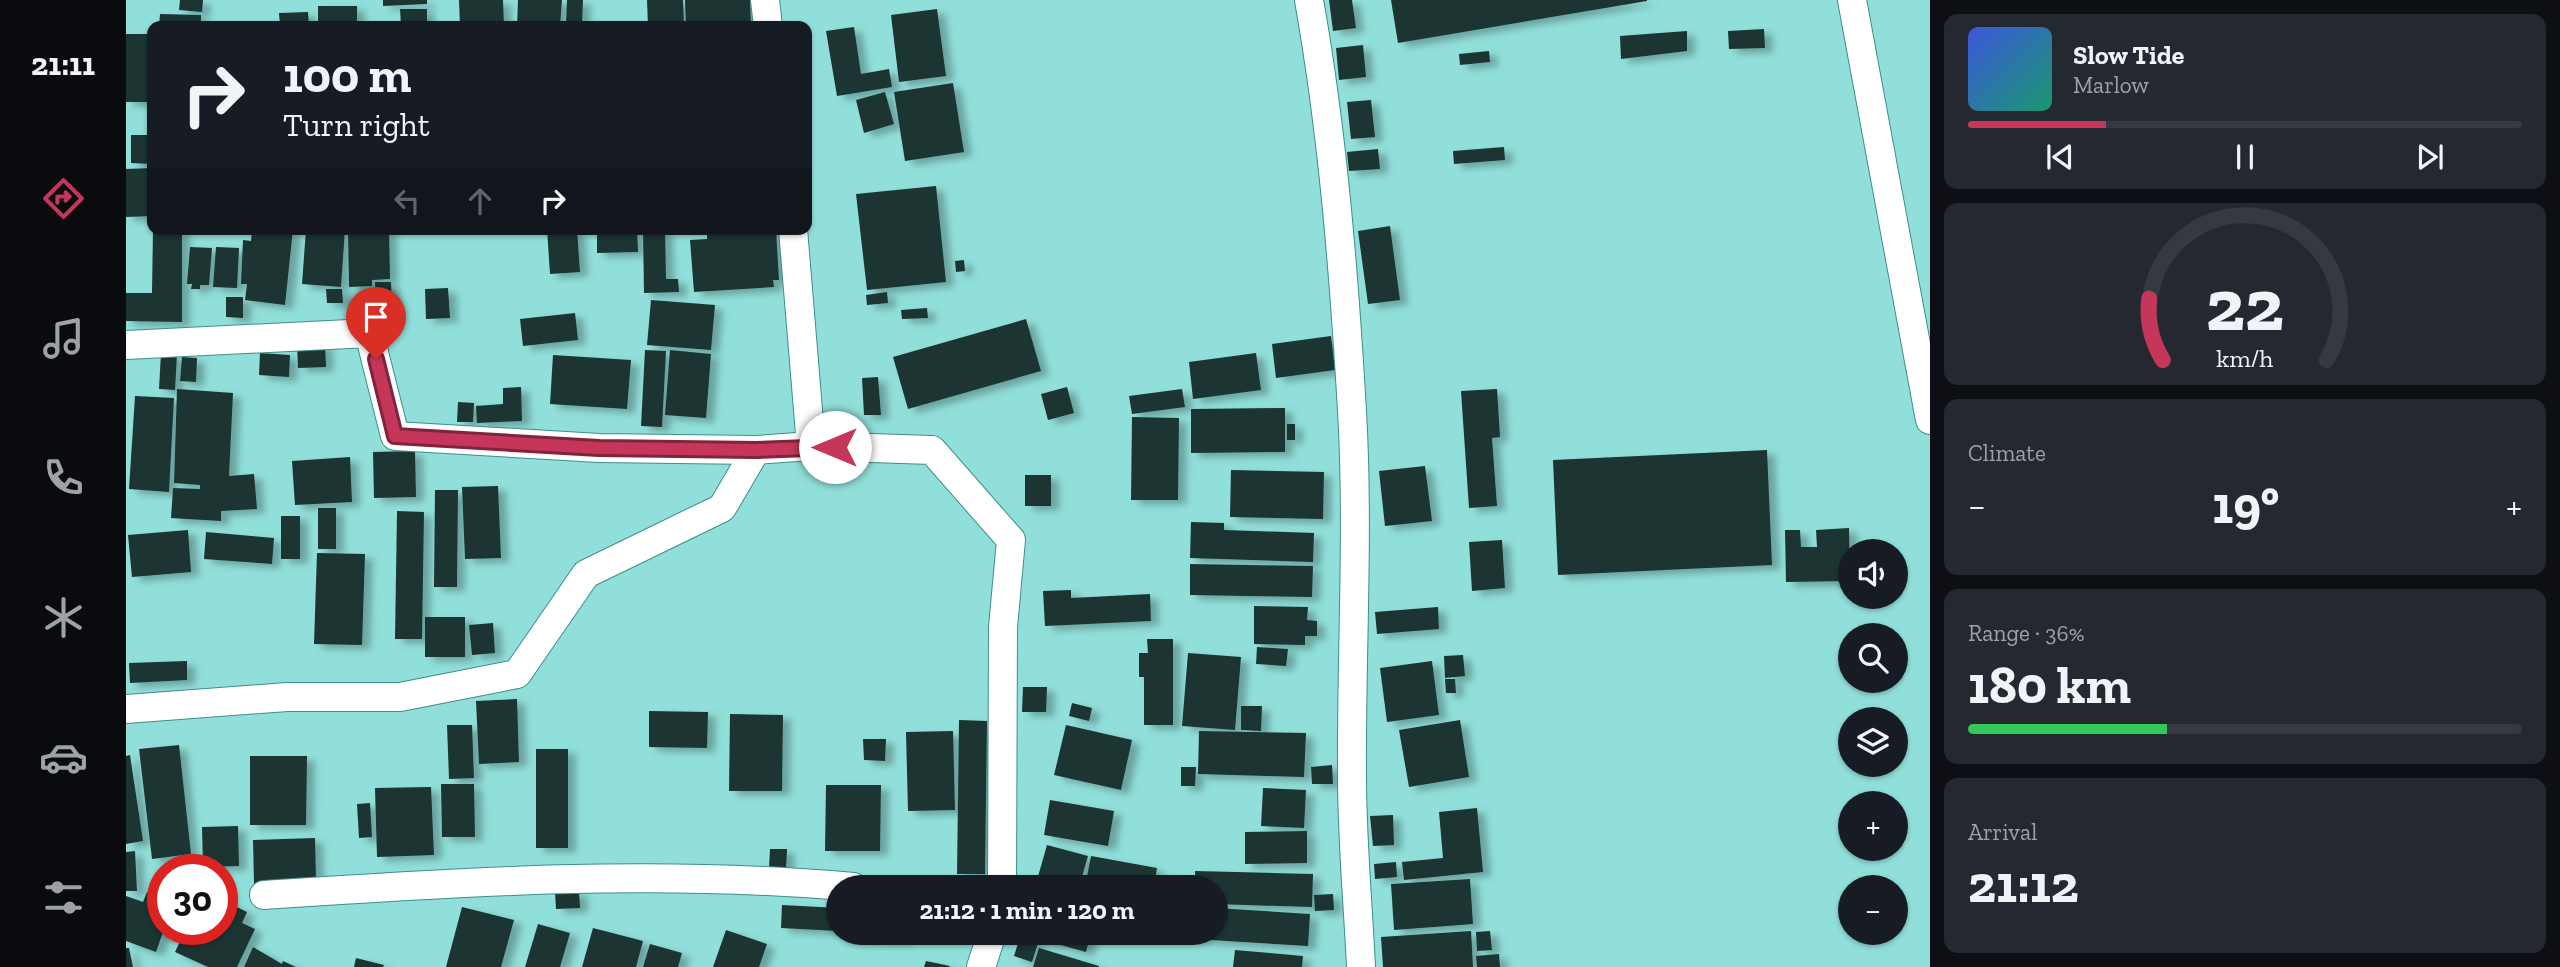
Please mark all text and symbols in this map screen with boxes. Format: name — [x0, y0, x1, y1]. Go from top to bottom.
text: Slow Tide — [2073, 39, 2184, 71]
text: 21:11 — [31, 45, 95, 83]
text: 100 m — [283, 46, 411, 105]
icon: right — [168, 49, 259, 140]
text: Marlow — [2073, 71, 2149, 99]
text: Turn right — [283, 106, 430, 144]
icon: previous — [2041, 138, 2079, 176]
icon: pause — [2226, 138, 2264, 176]
icon: next — [2411, 138, 2449, 176]
icon: directions — [39, 174, 88, 223]
icon: left — [388, 182, 426, 220]
icon: ahead — [461, 182, 499, 220]
icon: right — [534, 182, 572, 220]
text: 22 — [2206, 262, 2284, 350]
pin — [346, 287, 406, 359]
icon: arrive — [357, 298, 395, 336]
icon: music — [39, 314, 88, 363]
text: km/h — [2216, 343, 2274, 373]
position arrow — [798, 410, 872, 484]
text: Climate — [1968, 439, 2046, 467]
icon: phone — [39, 453, 88, 502]
text: 19° — [2212, 474, 2279, 536]
text: − — [1968, 483, 1986, 529]
text: + — [2506, 483, 2522, 529]
map controls — [1838, 539, 1908, 945]
button: sound — [1838, 539, 1908, 609]
icon: climate — [39, 593, 88, 642]
text: Range · 36% — [1968, 619, 2085, 647]
button: search — [1838, 623, 1908, 693]
text: 180 km — [1968, 654, 2131, 716]
button: layers — [1838, 707, 1908, 777]
icon: car — [39, 733, 88, 782]
button: + — [1838, 791, 1908, 861]
text: Arrival — [1968, 818, 2037, 846]
text: 21:12 — [1968, 853, 2079, 915]
speed limit sign: 30 — [147, 854, 238, 945]
icon: filters — [39, 873, 88, 922]
button: − — [1838, 875, 1908, 945]
text: 21:12 · 1 min · 120 m — [919, 894, 1135, 926]

